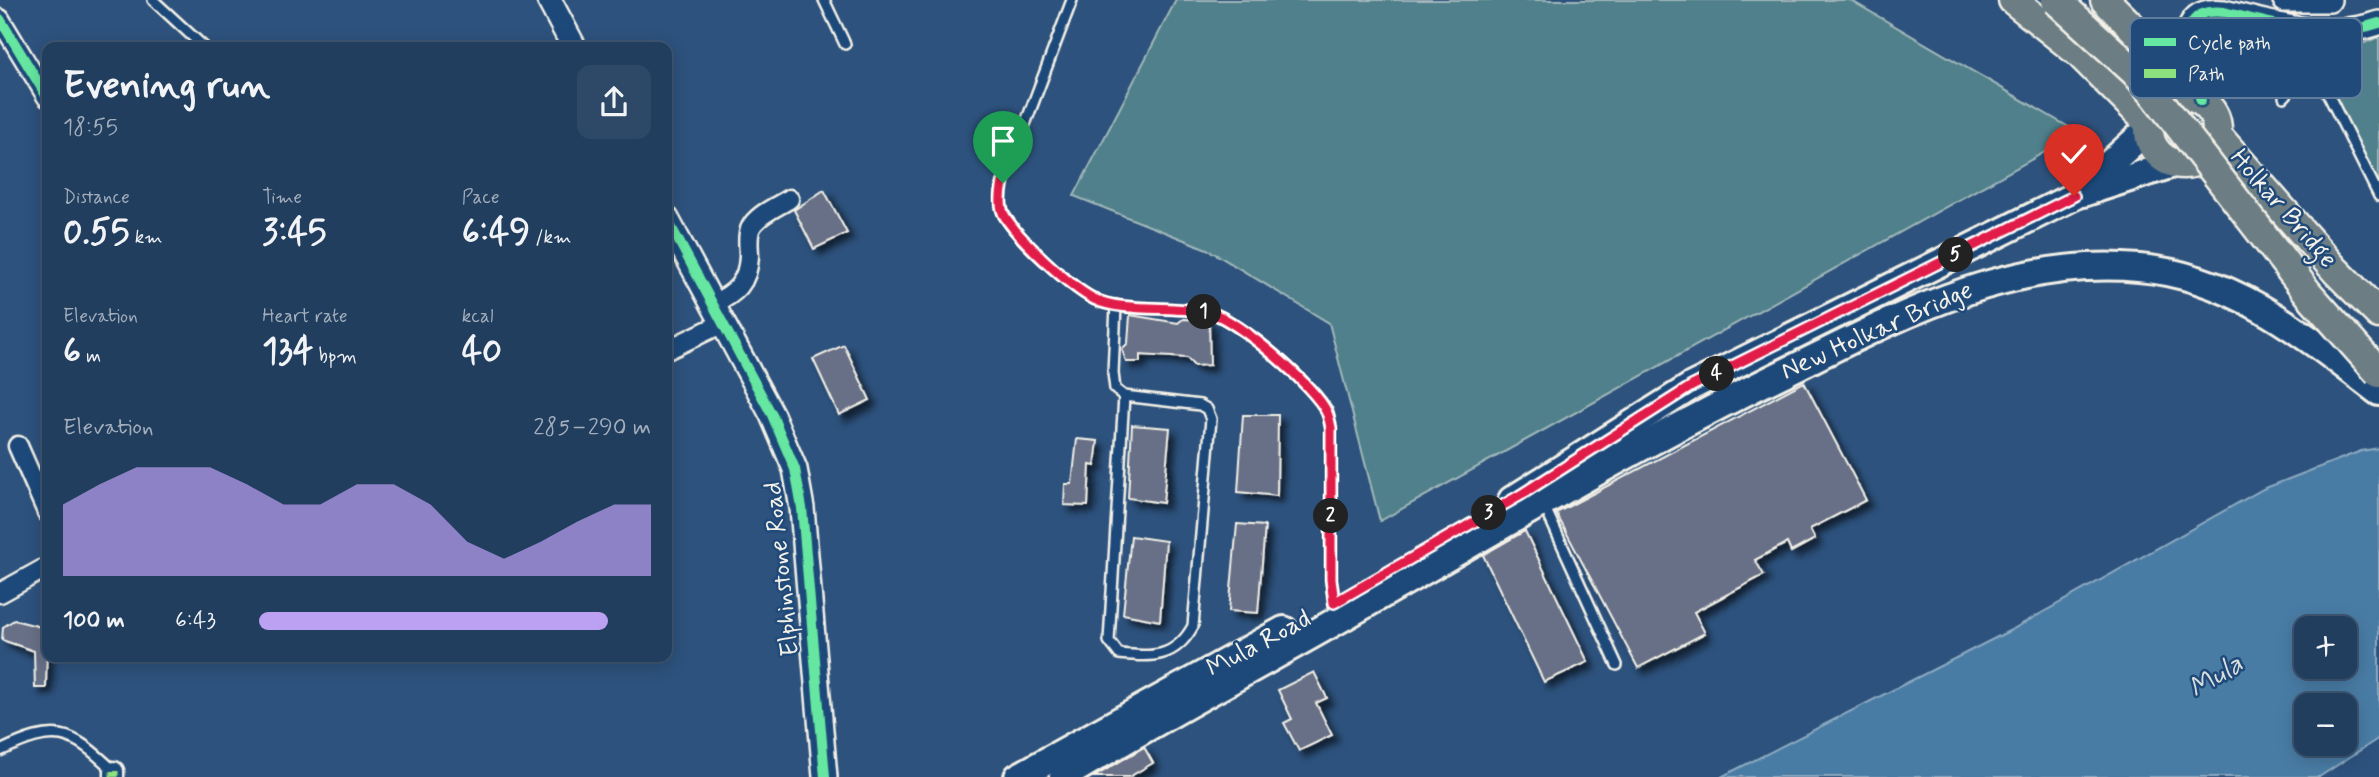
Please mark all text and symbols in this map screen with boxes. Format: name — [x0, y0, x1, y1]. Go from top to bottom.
legend — [2130, 18, 2362, 98]
text: Cycle path — [2188, 31, 2271, 56]
text: Evening run — [63, 62, 270, 111]
text: Path — [2188, 62, 2225, 87]
button: share — [577, 65, 651, 139]
pin — [973, 111, 1033, 183]
text: 18:55 — [63, 113, 118, 143]
icon: arrive — [984, 122, 1022, 160]
pin — [2044, 124, 2104, 196]
icon: check — [2055, 135, 2093, 173]
street label: Holkar Bridge — [2219, 142, 2344, 278]
text: Distance — [63, 185, 130, 210]
text: Time — [262, 185, 302, 210]
text: Pace — [462, 185, 499, 210]
text: 0.55 — [63, 210, 130, 256]
text: 3:45 — [262, 210, 327, 256]
text: 6:49 — [462, 210, 530, 256]
text: km — [130, 225, 162, 250]
text: /km — [530, 225, 571, 250]
pin: 5 — [1938, 238, 1974, 272]
text: 5 — [1950, 242, 1961, 267]
street label: New Holkar Bridge — [1776, 273, 1978, 389]
pin: 1 — [1186, 294, 1222, 330]
text: 1 — [1199, 299, 1208, 324]
text: Elevation — [63, 304, 138, 329]
text: Heart rate — [262, 304, 348, 329]
text: kcal — [462, 304, 494, 329]
text: 6 — [63, 329, 81, 375]
text: 134 — [262, 329, 313, 375]
text: 40 — [462, 329, 502, 375]
text: m — [81, 344, 101, 369]
text: bpm — [313, 344, 357, 369]
pin: 4 — [1700, 356, 1734, 392]
text: 4 — [1711, 361, 1722, 386]
text: Elevation — [63, 413, 154, 443]
text: 285–290 m — [533, 413, 651, 443]
street label: Elphinstone Road — [756, 480, 808, 658]
pin: 3 — [1472, 496, 1506, 530]
pin: 2 — [1314, 498, 1348, 534]
text: 3 — [1484, 500, 1493, 525]
text: 2 — [1326, 503, 1335, 528]
street label: Mula Road — [1201, 602, 1317, 686]
text: 100 m — [63, 606, 125, 636]
text: 6:43 — [175, 606, 216, 636]
map controls — [2294, 616, 2357, 756]
button: + — [2294, 616, 2357, 679]
water label: Mula — [2182, 646, 2251, 708]
button: − — [2294, 693, 2357, 756]

